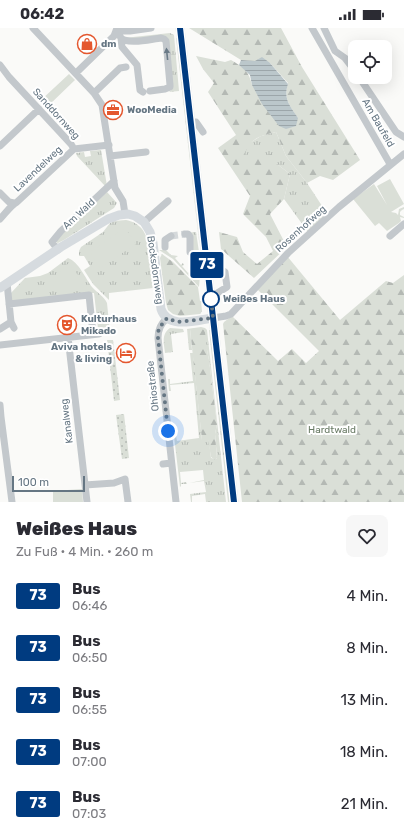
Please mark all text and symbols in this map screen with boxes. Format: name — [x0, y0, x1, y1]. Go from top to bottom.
text: 06:42 — [20, 5, 64, 23]
shop icon: dm — [76, 33, 98, 55]
place label: dm — [101, 38, 116, 50]
map controls — [348, 40, 392, 84]
button: locate — [348, 40, 392, 84]
one-way arrow — [164, 48, 171, 60]
street label: Sanddornweg — [30, 86, 82, 142]
street label: Am Baufeld — [359, 97, 397, 149]
office icon: WooMedia — [102, 99, 124, 121]
place label: WooMedia — [127, 104, 177, 116]
street label: Lavendelweg — [11, 144, 65, 194]
street label: Am Wald — [60, 196, 98, 232]
street label: Rosenhofweg — [273, 203, 329, 255]
street label: Bocksdornweg — [144, 235, 166, 305]
line badge: 73 — [189, 252, 225, 278]
text: 73 — [198, 256, 216, 273]
marker: Weißes Haus — [202, 290, 220, 308]
place label: Weißes Haus — [223, 293, 286, 305]
place label: Kulturhaus Mikado — [81, 313, 137, 337]
theatre icon: Kulturhaus Mikado — [56, 314, 78, 336]
place label: Aviva hotels & living — [51, 341, 112, 365]
hotel icon: Aviva hotels & living — [115, 342, 137, 364]
street label: Ohiostraße — [144, 360, 162, 412]
street label: Kanalweg — [58, 398, 76, 444]
your location — [158, 421, 178, 441]
park label: Hardtwald — [308, 424, 356, 436]
scale bar — [12, 474, 85, 493]
text: 100 m — [18, 476, 49, 489]
button: heart — [346, 515, 388, 557]
text: Weißes Haus — [16, 517, 137, 540]
text: Zu Fuß · 4 Min. · 260 m — [16, 544, 153, 559]
text: Bus — [72, 580, 100, 598]
text: 73 — [29, 587, 47, 604]
text: 4 Min. — [347, 587, 388, 605]
text: 06:46 — [72, 598, 107, 613]
text: Bus — [72, 632, 100, 650]
text: 73 — [29, 639, 47, 656]
text: 8 Min. — [346, 639, 388, 657]
text: 06:50 — [72, 650, 107, 665]
text: Bus — [72, 684, 100, 702]
text: 73 — [29, 691, 47, 708]
text: 13 Min. — [340, 691, 388, 709]
text: 06:55 — [72, 702, 107, 717]
text: Bus — [72, 736, 100, 754]
text: 73 — [29, 743, 47, 760]
text: 18 Min. — [340, 743, 388, 761]
text: 07:00 — [72, 754, 107, 769]
text: Bus — [72, 788, 100, 806]
text: 73 — [29, 795, 47, 812]
text: 21 Min. — [341, 795, 388, 813]
text: 07:03 — [72, 806, 106, 821]

